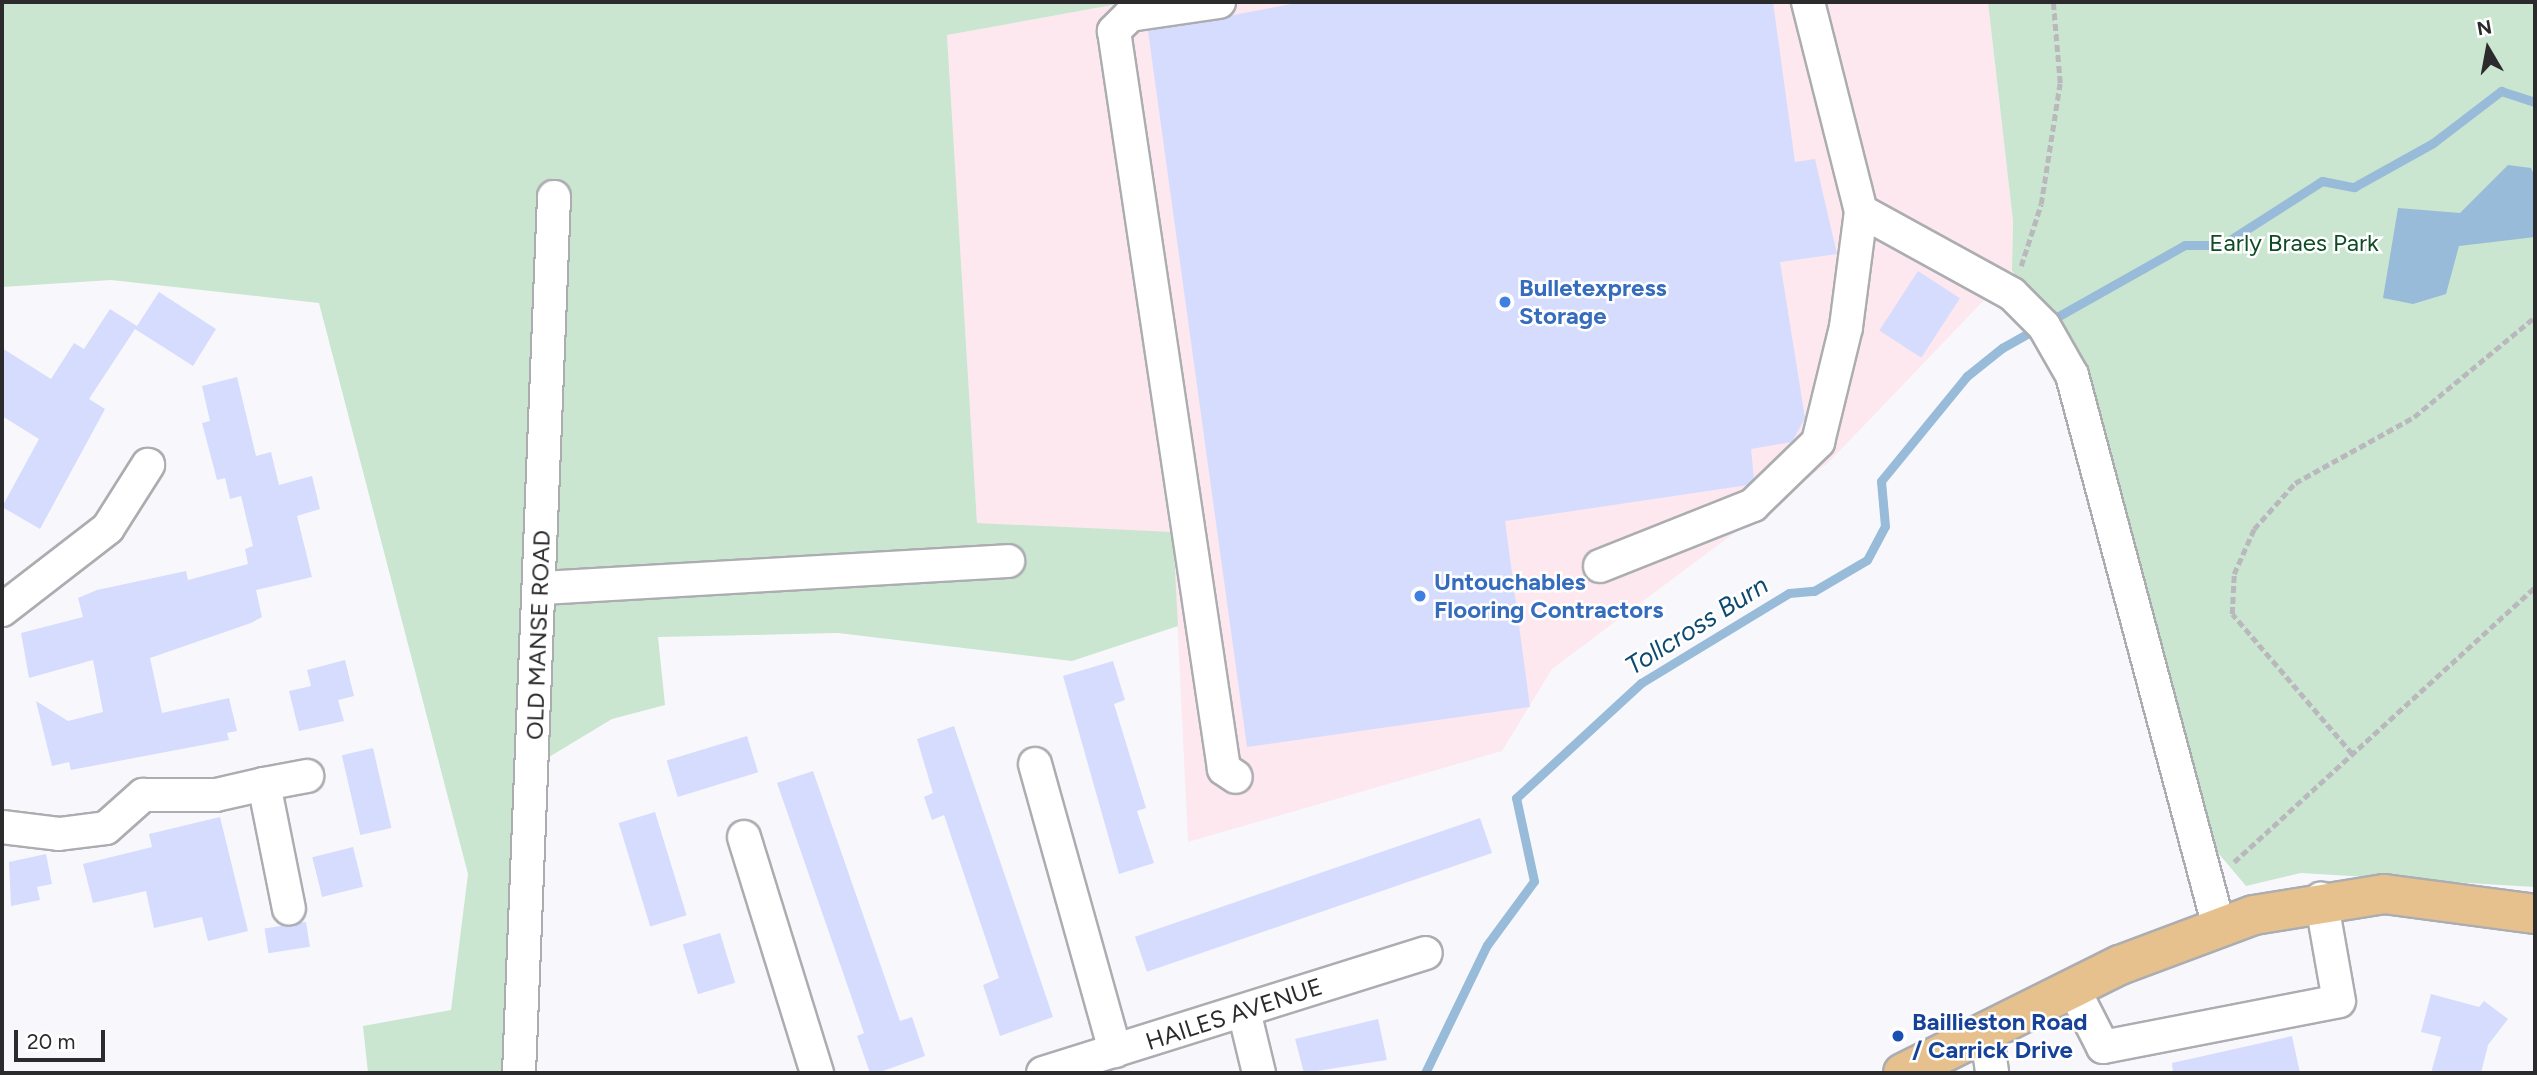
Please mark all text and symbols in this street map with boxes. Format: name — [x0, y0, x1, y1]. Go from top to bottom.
north arrow — [2453, 14, 2523, 84]
text: N — [2475, 15, 2493, 40]
park label: Early Braes Park — [2209, 229, 2379, 257]
place label: Bulletexpress Storage — [1519, 274, 1667, 330]
marker: Bulletexpress Storage — [1497, 294, 1513, 310]
street label: OLD MANSE ROAD — [520, 530, 556, 740]
place label: Untouchables Flooring Contractors — [1434, 568, 1664, 624]
water label: Tollcross Burn — [1620, 570, 1774, 682]
marker: Untouchables Flooring Contractors — [1412, 588, 1428, 604]
street label: HAILES AVENUE — [1142, 972, 1326, 1056]
place label: Baillieston Road / Carrick Drive — [1912, 1008, 2088, 1064]
scale bar — [18, 1016, 108, 1060]
marker: Baillieston Road / Carrick Drive — [1890, 1028, 1906, 1044]
text: 20 m — [27, 1029, 75, 1054]

